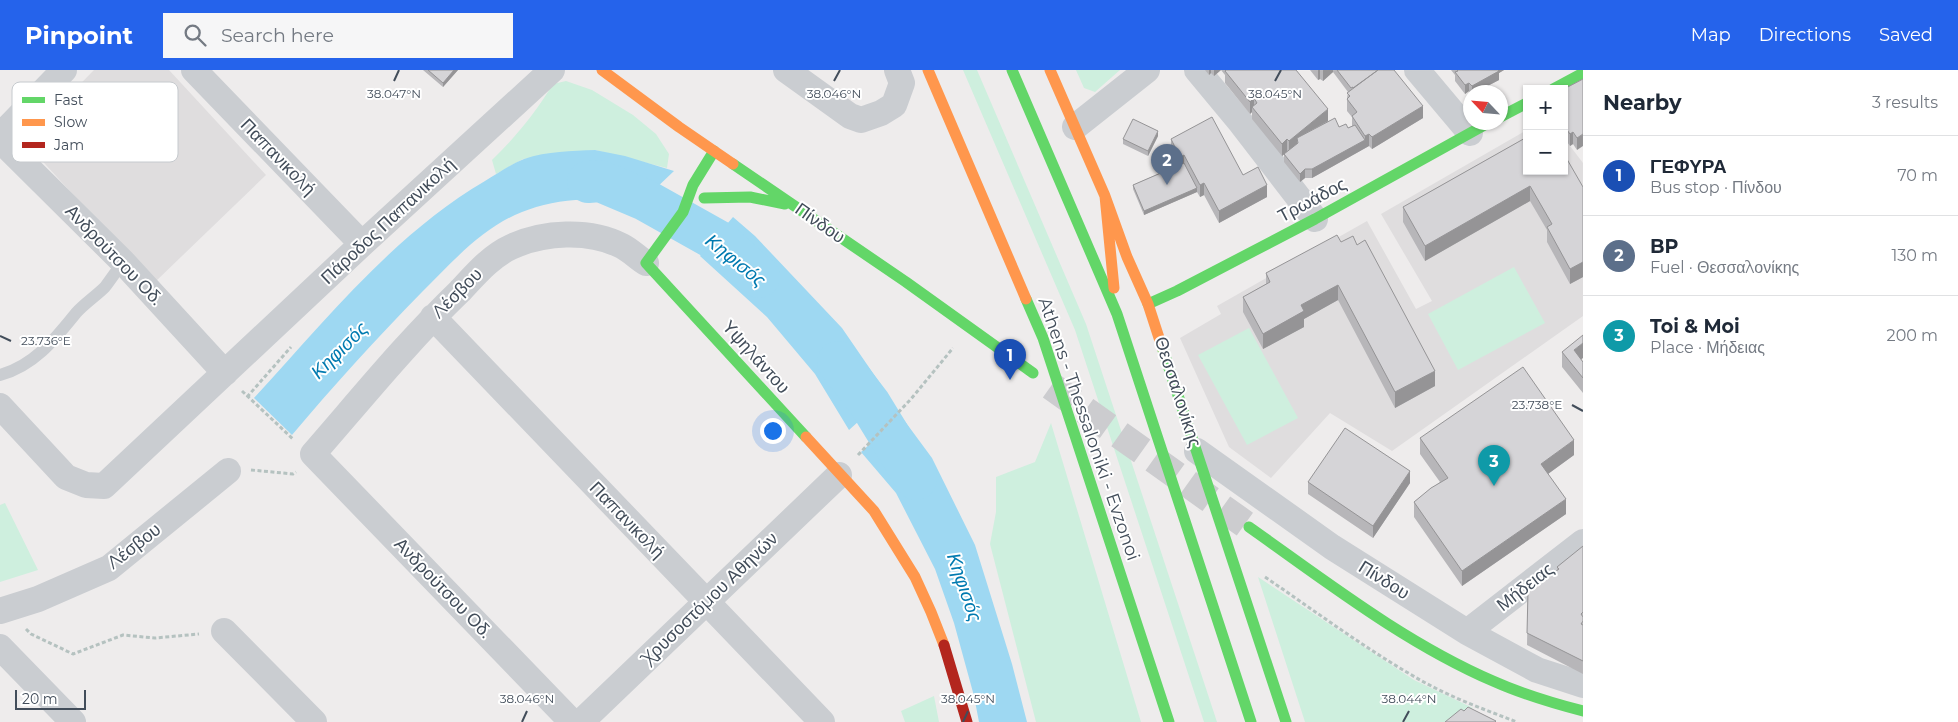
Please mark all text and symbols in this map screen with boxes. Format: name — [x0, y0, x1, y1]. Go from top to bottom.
search box — [163, 13, 513, 58]
text: Pinpoint — [25, 21, 133, 50]
icon: search — [181, 21, 209, 49]
text: Search here — [221, 24, 334, 47]
text: Map — [1691, 24, 1731, 46]
text: Directions — [1759, 24, 1851, 46]
text: Saved — [1879, 24, 1933, 46]
legend — [12, 82, 178, 162]
north arrow — [1463, 85, 1508, 130]
map controls — [1523, 85, 1568, 175]
button: + — [1523, 85, 1568, 130]
text: 38.047°N — [367, 86, 421, 101]
text: 38.046°N — [807, 86, 861, 101]
text: 38.045°N — [1248, 86, 1302, 101]
text: Nearby — [1603, 90, 1682, 115]
text: Fast — [54, 91, 84, 109]
text: 3 results — [1872, 93, 1938, 112]
text: Slow — [54, 113, 88, 131]
street label: Παπανικολή — [236, 114, 320, 200]
button: − — [1523, 130, 1568, 175]
text: Jam — [53, 136, 84, 154]
pin: 2 — [1151, 144, 1183, 185]
street label: Πάροδος Παπανικολή — [316, 153, 460, 289]
text: ΓΕΦΥΡΑ — [1650, 155, 1727, 178]
text: 1 — [1616, 166, 1622, 185]
text: 70 m — [1897, 166, 1938, 185]
street label: Τρωάδος — [1274, 173, 1350, 227]
text: Bus stop · Πίνδου — [1650, 178, 1782, 197]
street label: Πίνδου — [791, 198, 849, 248]
street label: Ανδρούτσου Οδ. — [61, 200, 167, 310]
water label: Κηφισός — [701, 229, 771, 292]
text: BP — [1650, 235, 1678, 258]
text: 2 — [1614, 246, 1624, 265]
text: 130 m — [1891, 246, 1938, 265]
text: Fuel · Θεσσαλονίκης — [1650, 258, 1799, 277]
street label: Λέσβου — [427, 263, 487, 323]
street label: Athens - Thessaloniki - Evzonoi — [1033, 294, 1145, 564]
text: Toi & Moi — [1650, 315, 1740, 338]
street label: Υψηλάντου — [717, 316, 795, 398]
water label: Κηφισός — [306, 317, 373, 384]
text: 3 — [1614, 326, 1624, 345]
text: 200 m — [1887, 326, 1938, 345]
text: 23.736°E — [21, 333, 71, 348]
street label: Θεσσαλονίκης — [1150, 334, 1206, 450]
text: Place · Μήδειας — [1650, 338, 1765, 357]
pin: 1 — [994, 339, 1026, 380]
text: 23.738°E — [1512, 397, 1562, 412]
your location — [760, 418, 786, 444]
pin: 3 — [1478, 445, 1510, 486]
street label: Παπανικολή — [585, 477, 669, 563]
street label: Λέσβου — [103, 518, 165, 574]
street label: Χρυσοστόμου Αθηνών — [635, 527, 783, 671]
street label: Ανδρούτσου Οδ. — [390, 533, 496, 643]
water label: Κηφισός — [942, 550, 987, 625]
street label: Πίνδου — [1354, 556, 1414, 604]
street label: Μήδειας — [1492, 558, 1558, 616]
scale bar — [15, 687, 86, 710]
text: 20 m — [22, 690, 58, 708]
text: 38.046°N — [500, 691, 554, 706]
text: 38.045°N — [941, 691, 995, 706]
text: 38.044°N — [1381, 691, 1437, 706]

